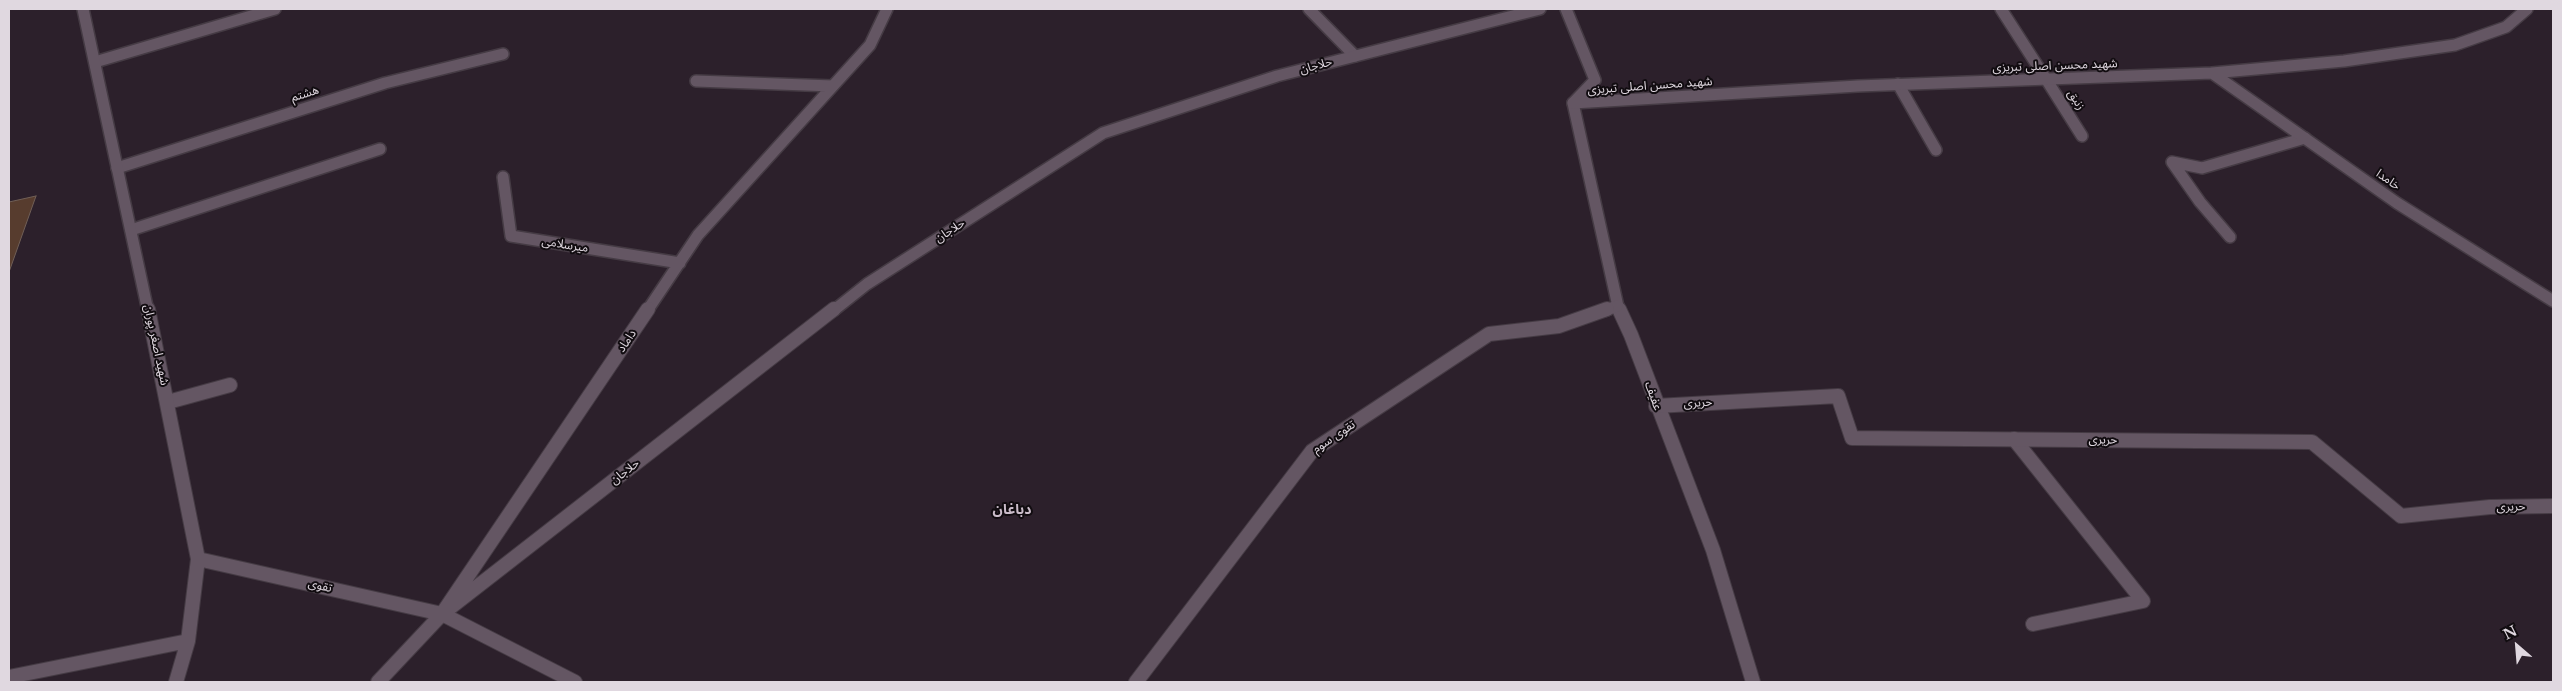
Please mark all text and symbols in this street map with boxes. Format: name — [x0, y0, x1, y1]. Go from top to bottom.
street label: حلاجان — [1298, 55, 1334, 77]
street label: شهید محسن اصلی تبریزی — [1992, 57, 2118, 75]
street label: شهید محسن اصلی تبریزی — [1587, 74, 1713, 98]
street label: هشتم — [289, 83, 321, 105]
street label: زنبق — [2064, 87, 2088, 113]
street label: خامدا — [2373, 167, 2403, 193]
street label: حلاجان — [932, 216, 968, 246]
street label: میرسلامی — [541, 234, 589, 256]
street label: شهید اصغر پوران — [140, 303, 172, 387]
street label: داماد — [614, 327, 640, 355]
street label: عفیف — [1641, 380, 1665, 412]
street label: حریری — [1683, 395, 1713, 411]
street label: تقوی سوم — [1310, 417, 1358, 457]
street label: حریری — [2088, 433, 2118, 447]
street label: حلاجان — [608, 456, 642, 488]
street label: حریری — [2496, 500, 2526, 514]
district label: دباغان — [993, 502, 1031, 518]
street label: تقوی — [307, 576, 333, 596]
north arrow — [2492, 621, 2542, 671]
text: N — [2500, 622, 2520, 644]

